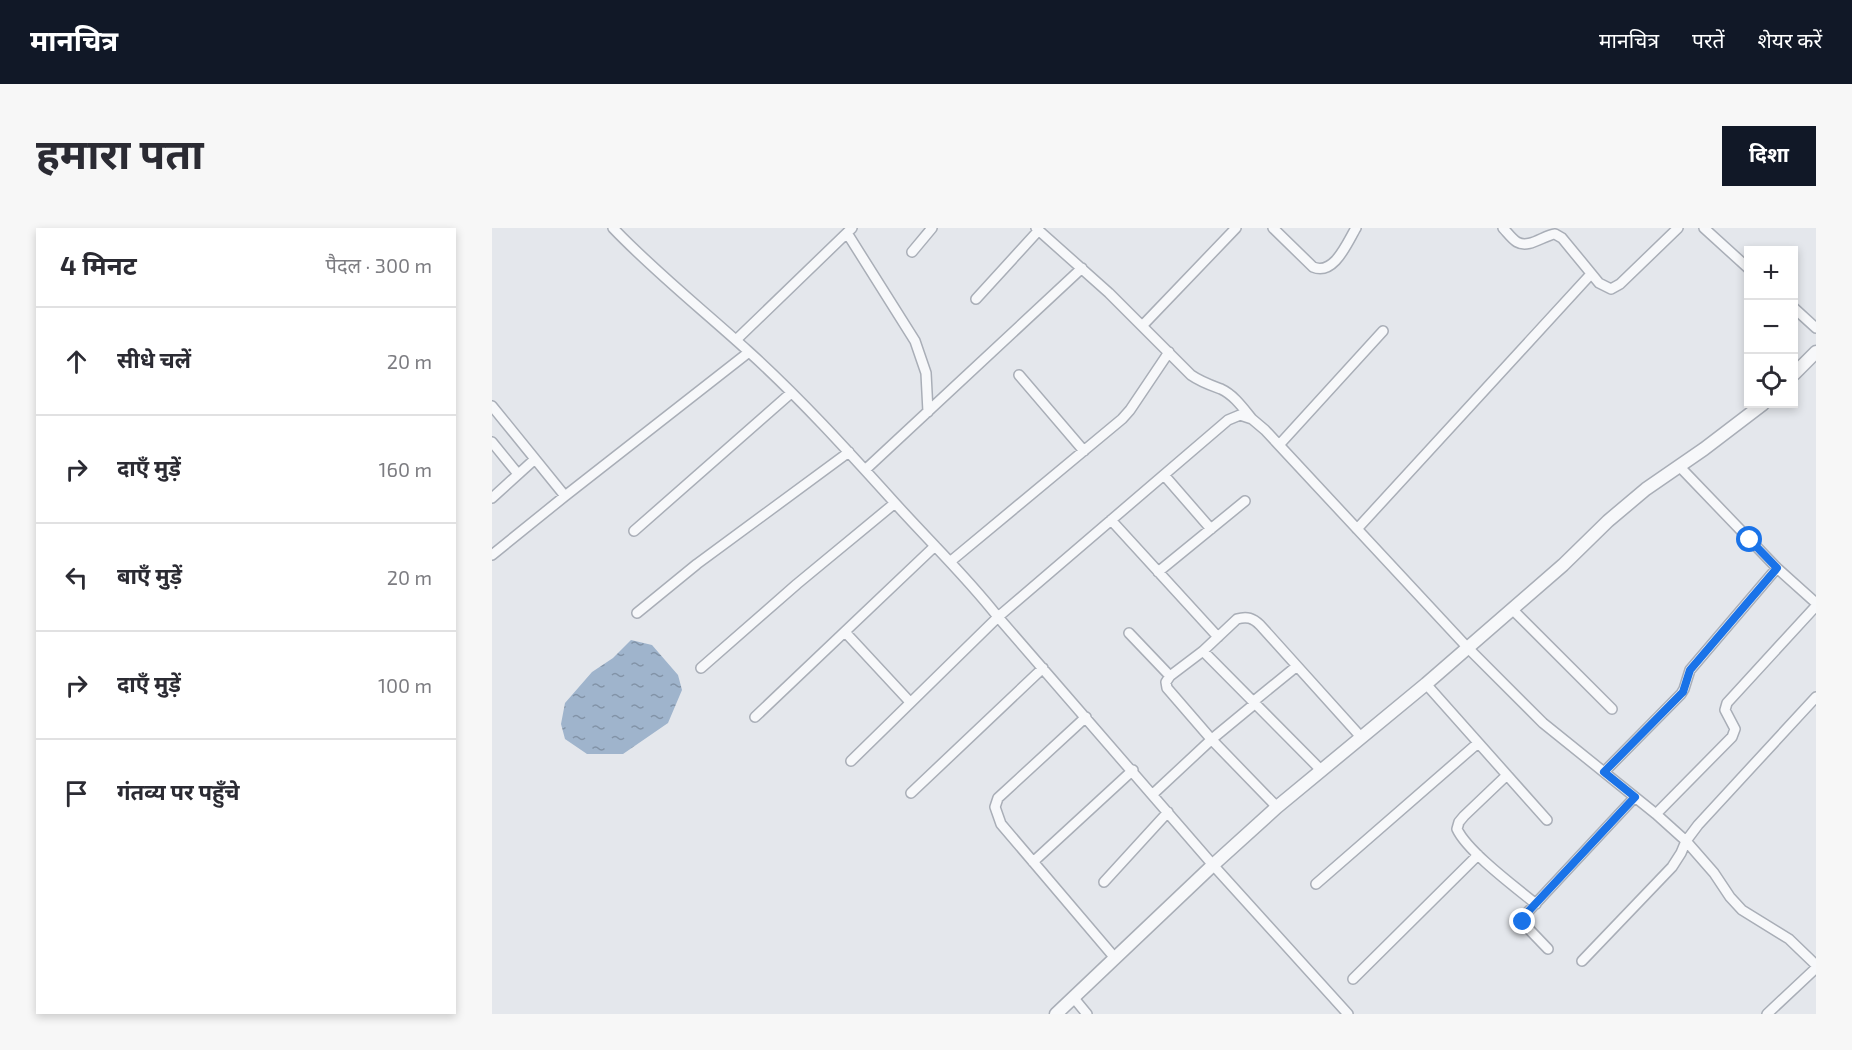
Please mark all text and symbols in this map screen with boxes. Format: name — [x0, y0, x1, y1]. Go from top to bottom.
text: मानचित्र — [30, 23, 118, 57]
text: मानचित्र — [1599, 27, 1659, 52]
text: परतें — [1692, 27, 1725, 52]
text: शेयर करें — [1758, 27, 1822, 52]
button: दिशा — [1722, 126, 1816, 186]
text: हमारा पता — [36, 127, 204, 177]
map controls — [1744, 246, 1798, 408]
button: + — [1744, 246, 1798, 300]
text: 4 मिनट — [60, 249, 137, 280]
text: पैदल · 300 m — [326, 253, 432, 277]
button: − — [1744, 300, 1798, 354]
icon: ahead — [60, 345, 93, 378]
text: सीधे चलें — [117, 346, 191, 372]
text: 20 m — [387, 349, 432, 373]
button: locate — [1744, 354, 1798, 408]
icon: right — [60, 453, 93, 486]
text: दाएँ मुड़ें — [117, 454, 181, 480]
text: 160 m — [379, 457, 432, 481]
route start — [1736, 526, 1762, 552]
icon: left — [60, 561, 93, 594]
text: बाएँ मुड़ें — [117, 562, 182, 588]
text: 20 m — [387, 565, 432, 589]
icon: right — [60, 669, 93, 702]
text: दाएँ मुड़ें — [117, 670, 181, 696]
text: 100 m — [378, 673, 432, 697]
icon: arrive — [60, 777, 93, 810]
text: गंतव्य पर पहुँचे — [117, 778, 240, 804]
route end — [1509, 908, 1535, 934]

